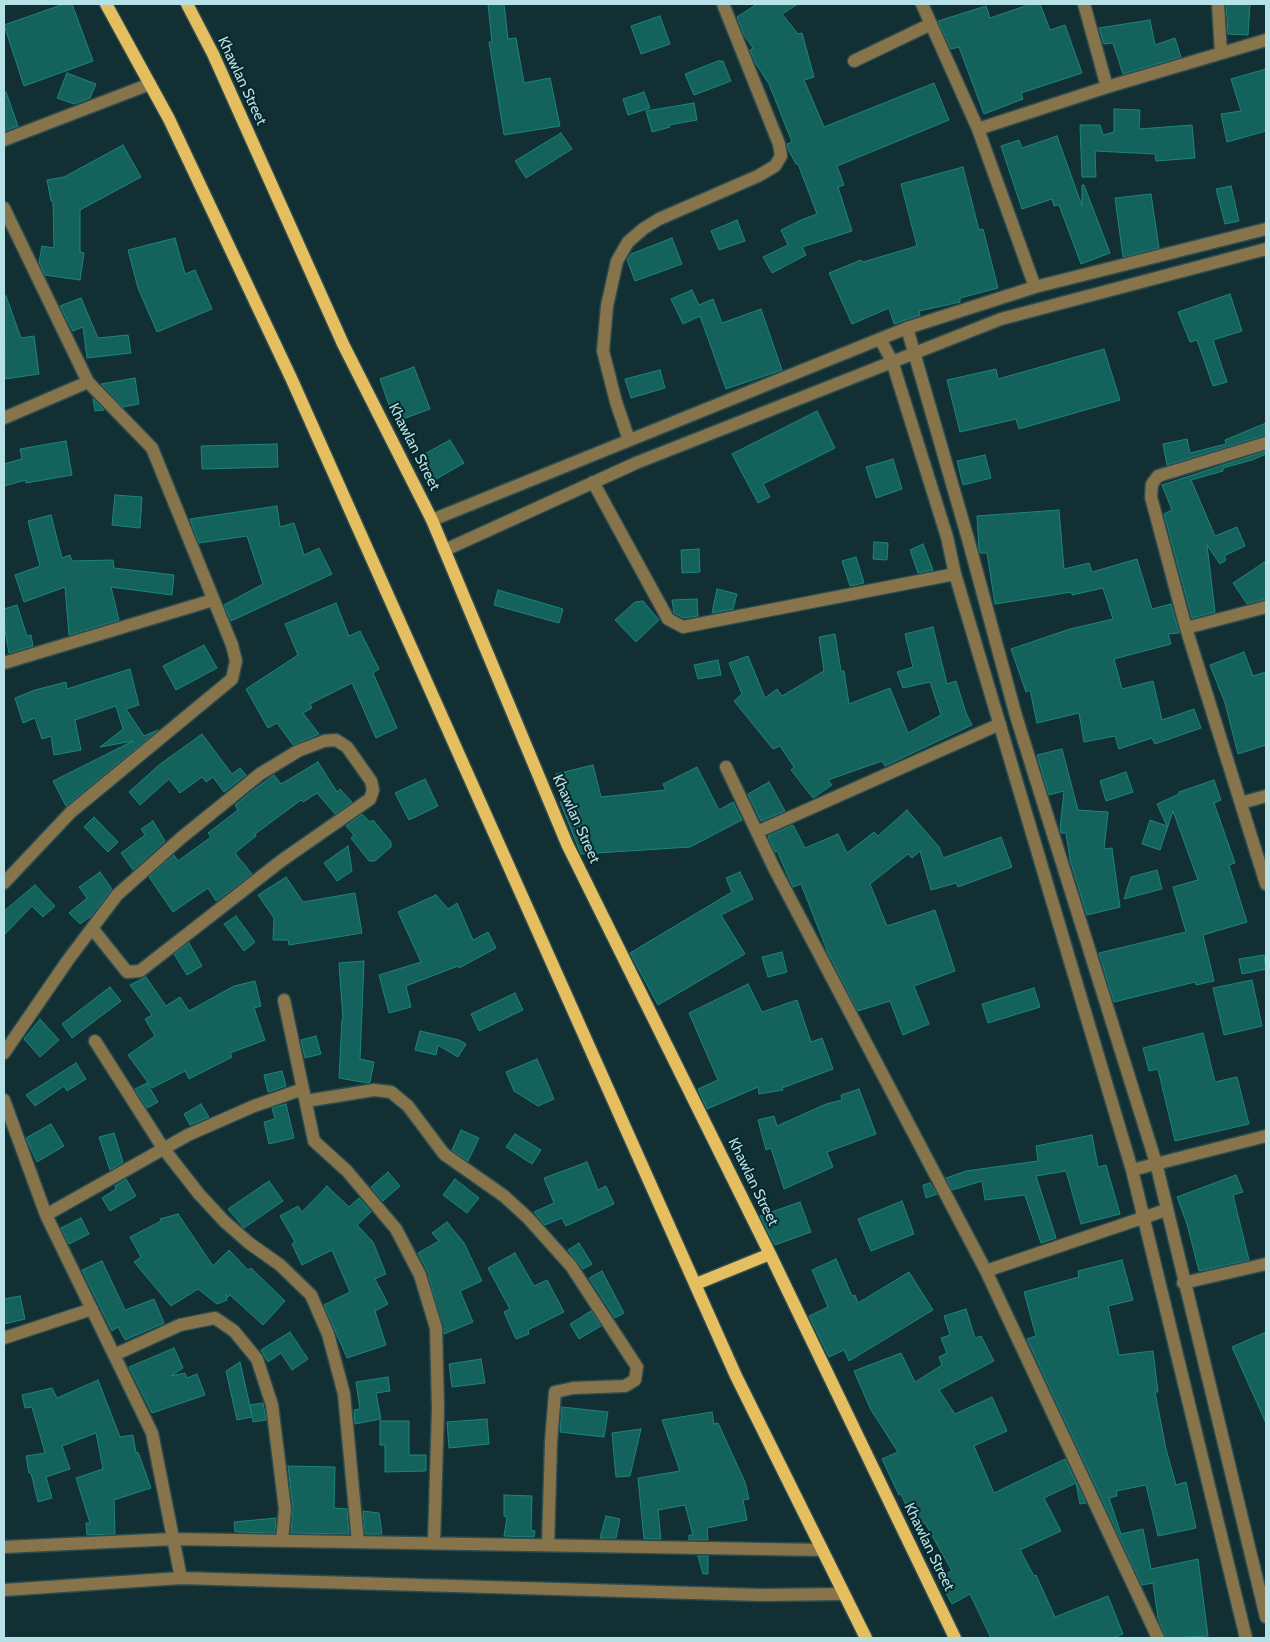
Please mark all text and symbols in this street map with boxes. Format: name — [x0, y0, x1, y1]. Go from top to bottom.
street label: Khawlan Street — [214, 34, 270, 128]
street label: Khawlan Street — [384, 400, 444, 494]
street label: Khawlan Street — [548, 772, 604, 866]
street label: Khawlan Street — [724, 1135, 782, 1229]
street label: Khawlan Street — [900, 1500, 958, 1594]

